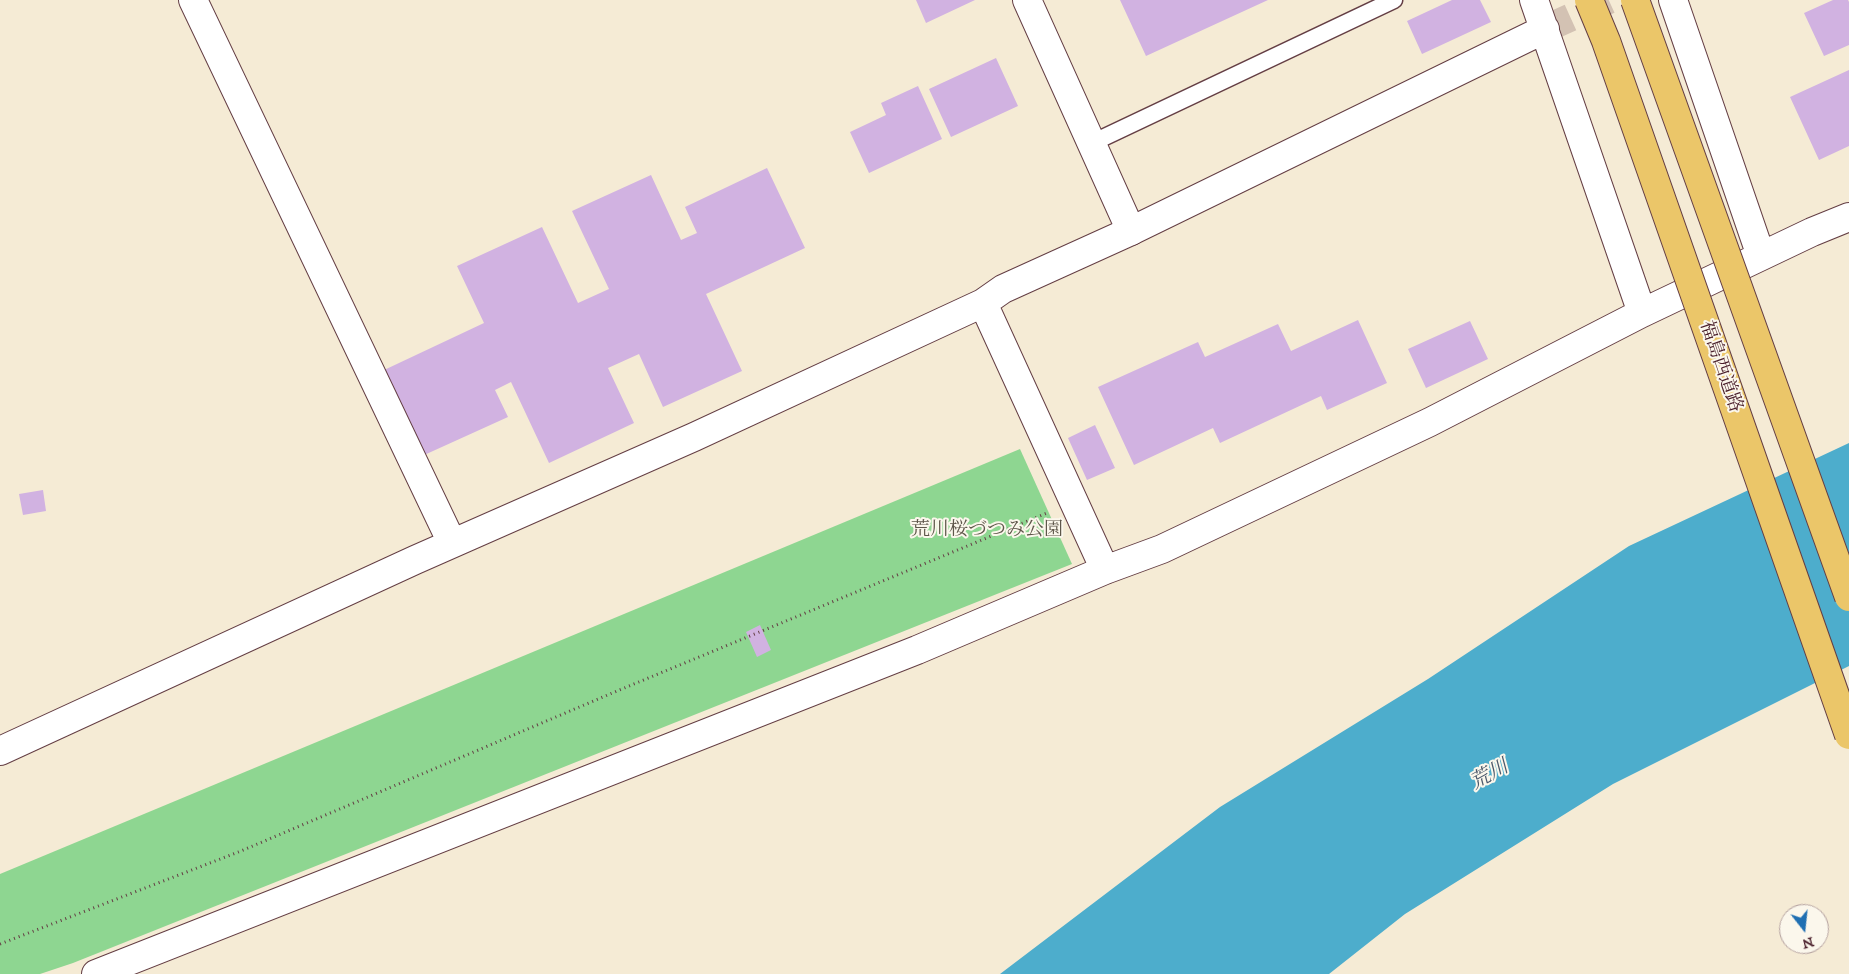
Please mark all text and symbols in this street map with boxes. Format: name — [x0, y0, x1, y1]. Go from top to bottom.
street label: 福島西道路 — [1694, 318, 1746, 416]
park label: 荒川桜づつみ公園 — [911, 520, 1063, 542]
water label: 荒川 — [1467, 756, 1513, 796]
north arrow — [1779, 904, 1829, 954]
text: N — [1800, 932, 1816, 953]

